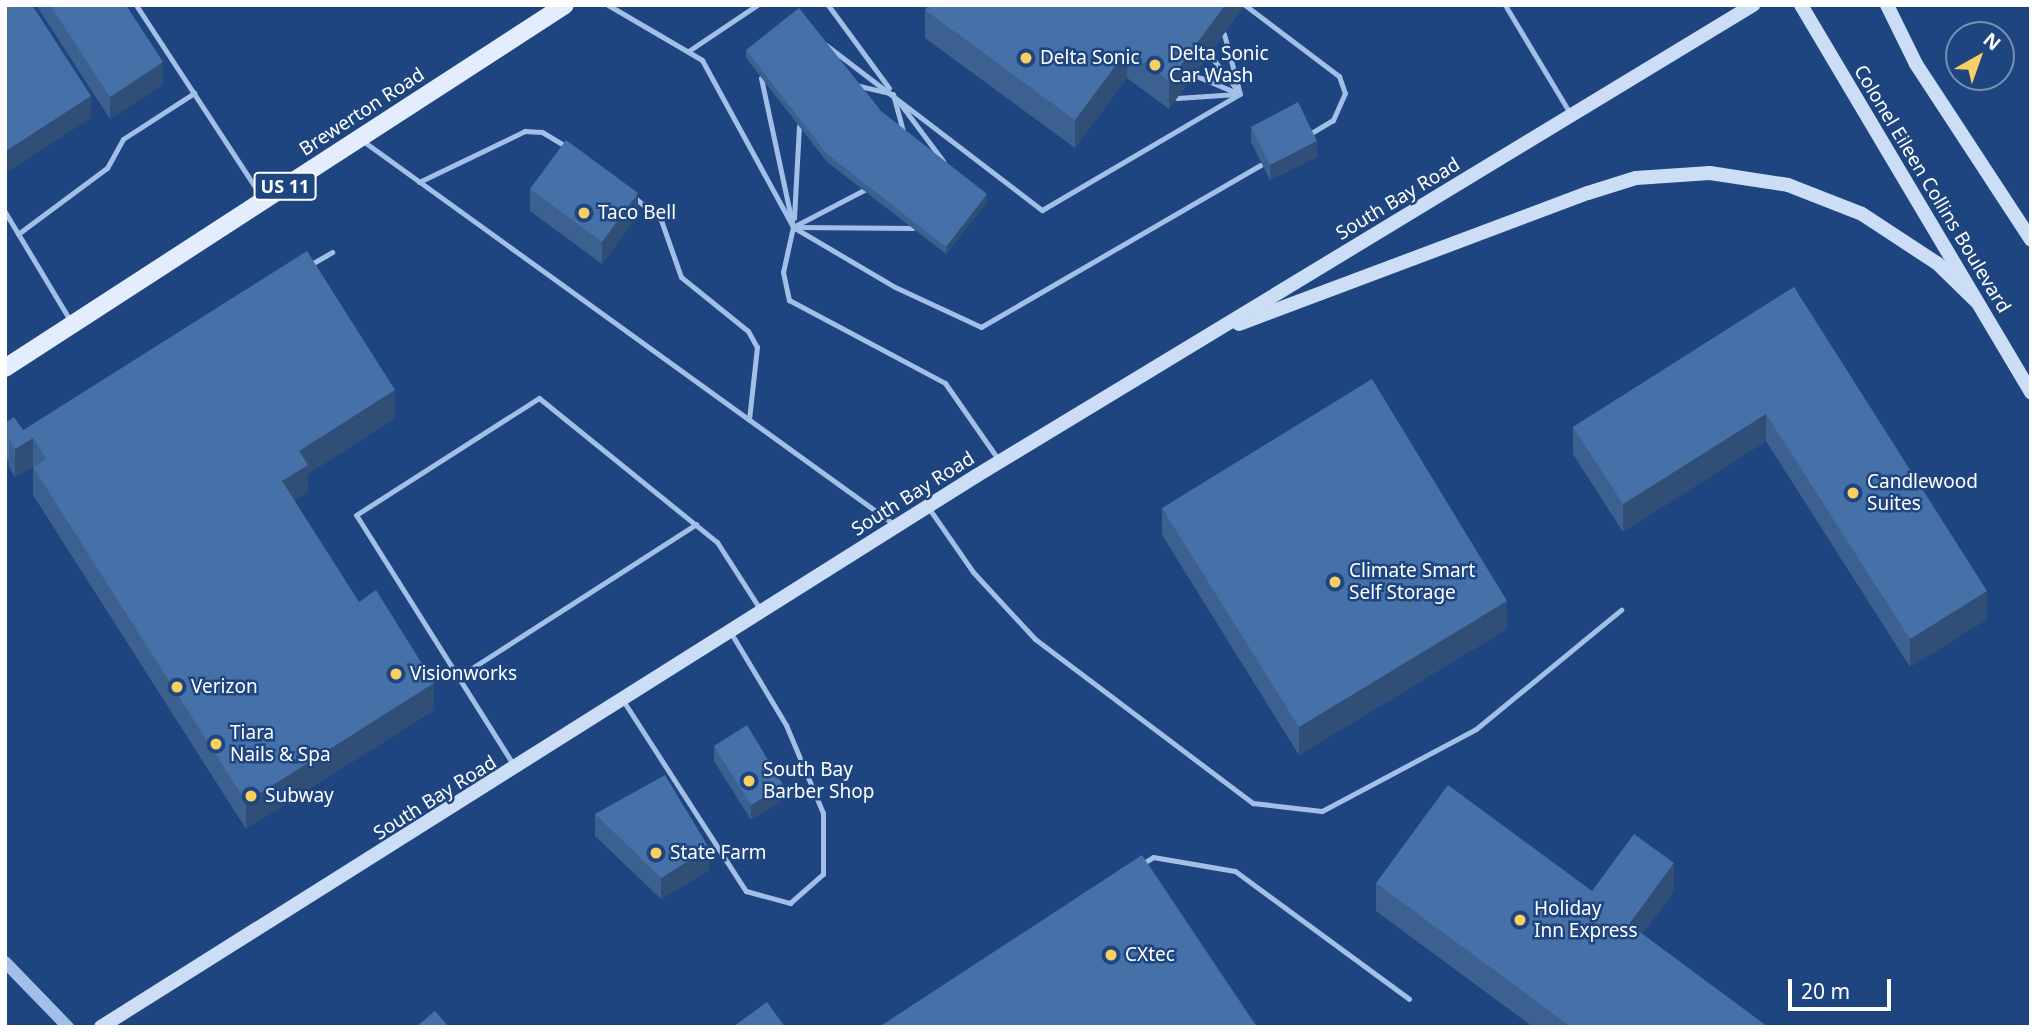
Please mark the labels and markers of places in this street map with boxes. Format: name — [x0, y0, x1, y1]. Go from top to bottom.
place label: Delta Sonic Car Wash — [1169, 43, 1269, 87]
place label: Delta Sonic — [1040, 47, 1140, 69]
marker: Delta Sonic — [1018, 50, 1034, 66]
marker: Delta Sonic Car Wash — [1147, 57, 1163, 73]
place label: Taco Bell — [598, 202, 676, 224]
marker: Taco Bell — [576, 205, 592, 221]
place label: Candlewood Suites — [1867, 471, 1978, 515]
marker: Candlewood Suites — [1845, 485, 1861, 501]
place label: Climate Smart Self Storage — [1349, 560, 1475, 604]
marker: Climate Smart Self Storage — [1327, 574, 1343, 590]
place label: Visionworks — [410, 663, 517, 685]
marker: Visionworks — [388, 666, 404, 682]
place label: Verizon — [191, 676, 258, 698]
marker: Verizon — [169, 679, 185, 695]
place label: Tiara Nails & Spa — [230, 722, 331, 766]
marker: Tiara Nails & Spa — [208, 736, 224, 752]
place label: South Bay Barber Shop — [763, 759, 874, 803]
marker: South Bay Barber Shop — [741, 773, 757, 789]
place label: Subway — [265, 785, 334, 807]
marker: Subway — [243, 788, 259, 804]
place label: State Farm — [670, 842, 767, 864]
marker: State Farm — [648, 845, 664, 861]
place label: Holiday Inn Express — [1534, 898, 1638, 942]
marker: Holiday Inn Express — [1512, 912, 1528, 928]
place label: CXtec — [1125, 944, 1175, 966]
marker: CXtec — [1103, 947, 1119, 963]

